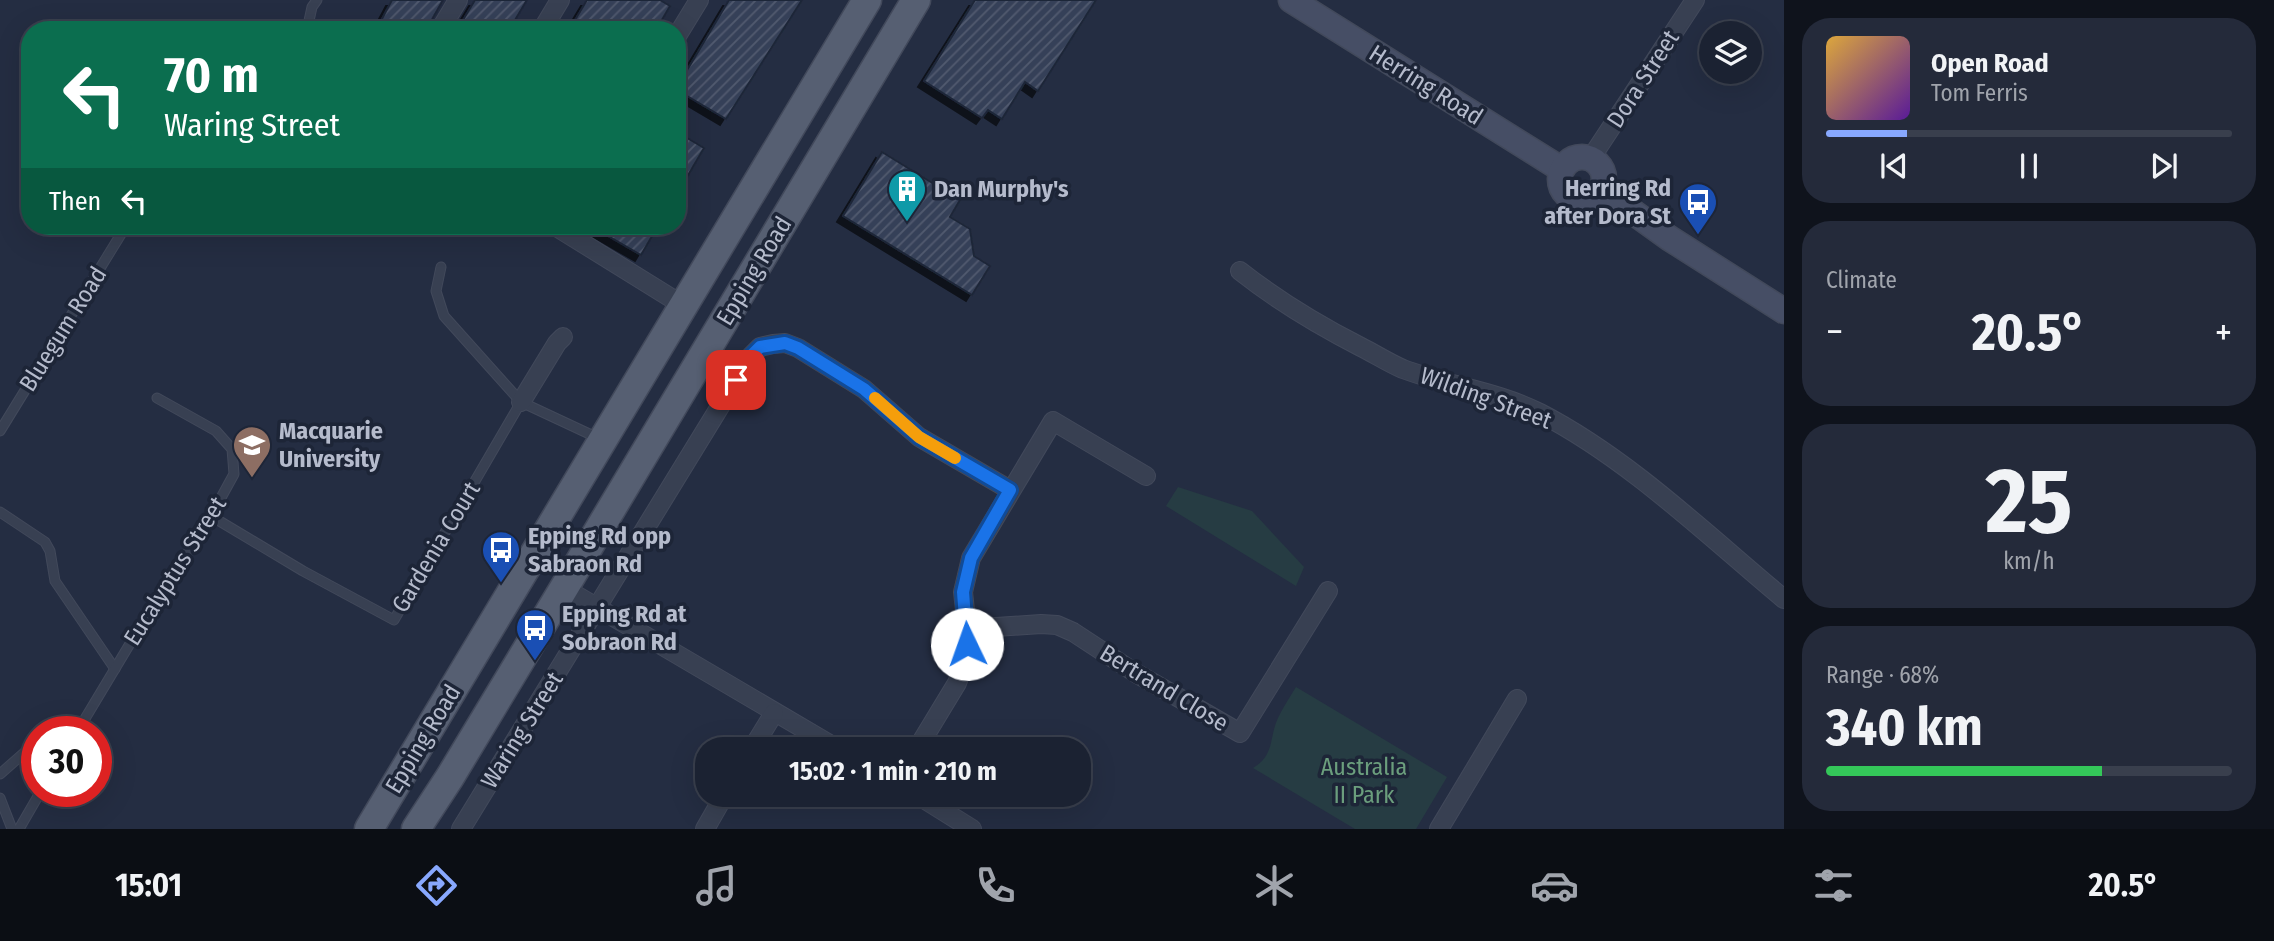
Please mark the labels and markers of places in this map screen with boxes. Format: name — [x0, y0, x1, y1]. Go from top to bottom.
building icon: Dan Murphy's — [886, 168, 928, 223]
place label: Herring Rd after Dora St — [1544, 174, 1672, 230]
place label: Dan Murphy's — [934, 175, 1069, 203]
bus stop icon: Herring Rd after Dora St — [1677, 181, 1719, 236]
pin — [706, 350, 766, 410]
place label: Macquarie University — [279, 417, 383, 473]
school or university icon: Macquarie University — [231, 424, 273, 479]
place label: Epping Rd opp Sabraon Rd — [528, 522, 671, 578]
bus stop icon: Epping Rd opp Sabraon Rd — [480, 529, 522, 584]
place label: Epping Rd at Sobraon Rd — [562, 600, 687, 656]
bus stop icon: Epping Rd at Sobraon Rd — [514, 607, 556, 662]

